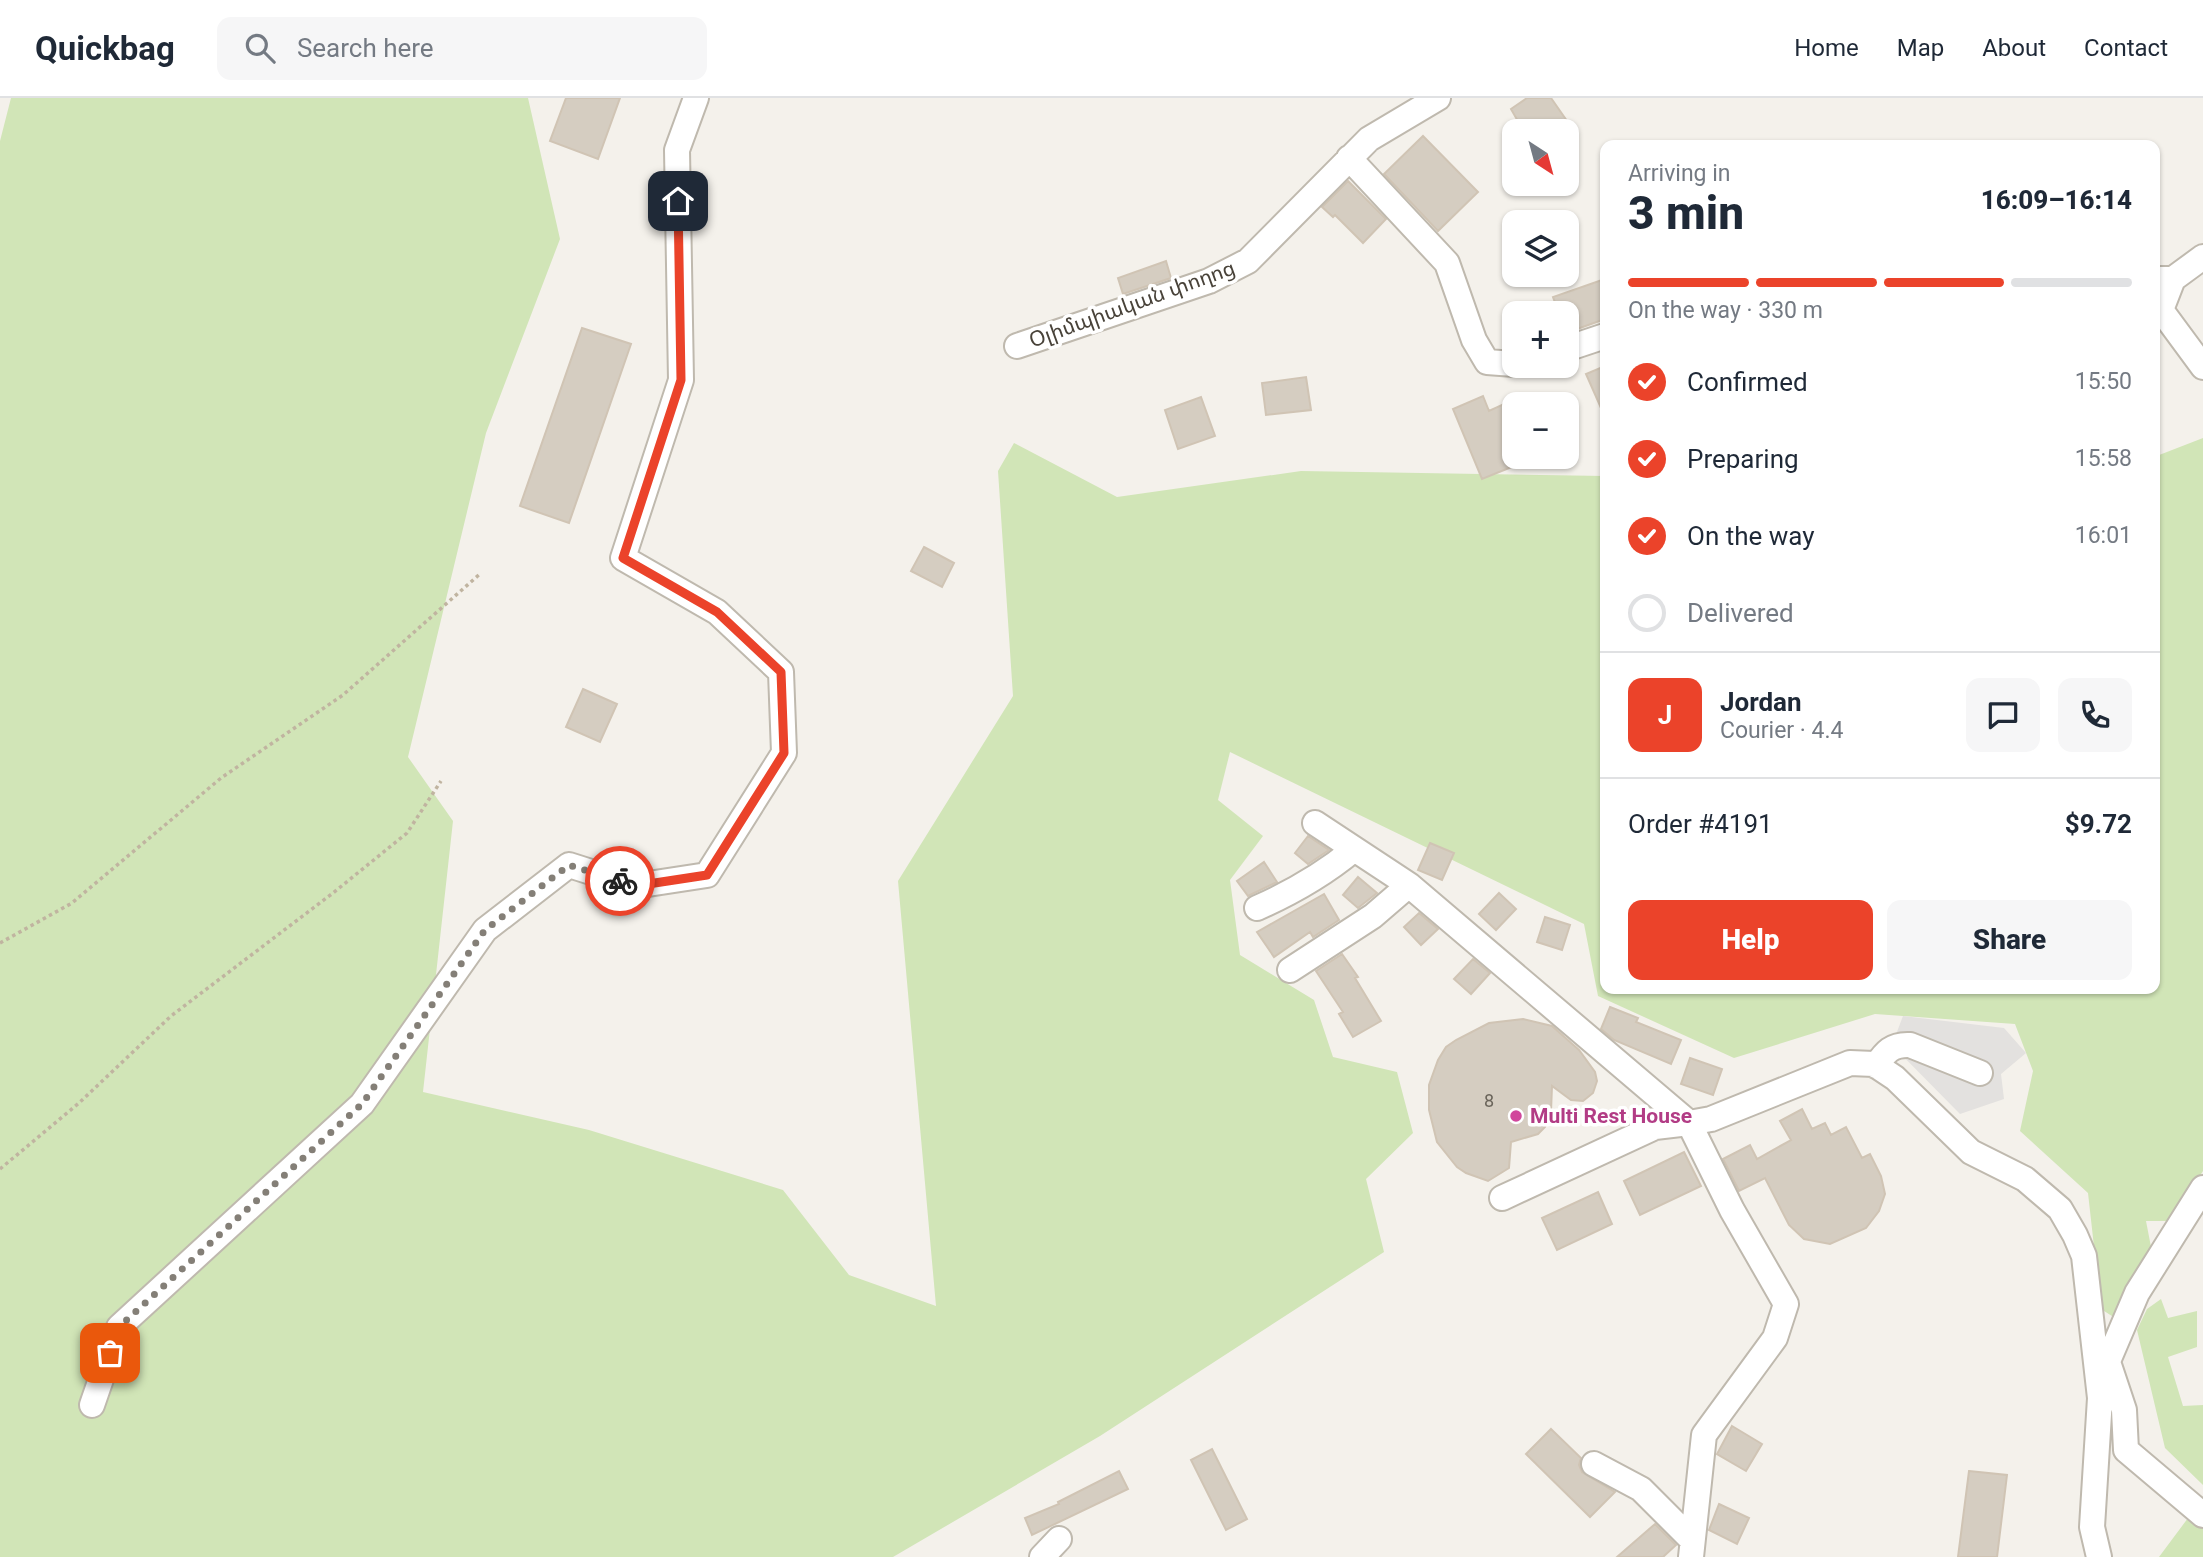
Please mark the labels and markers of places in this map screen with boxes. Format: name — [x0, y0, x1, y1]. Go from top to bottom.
pin — [648, 171, 708, 231]
place label: Multi Rest House — [1530, 1104, 1692, 1128]
marker: Multi Rest House — [1508, 1108, 1524, 1124]
pin — [80, 1323, 140, 1383]

